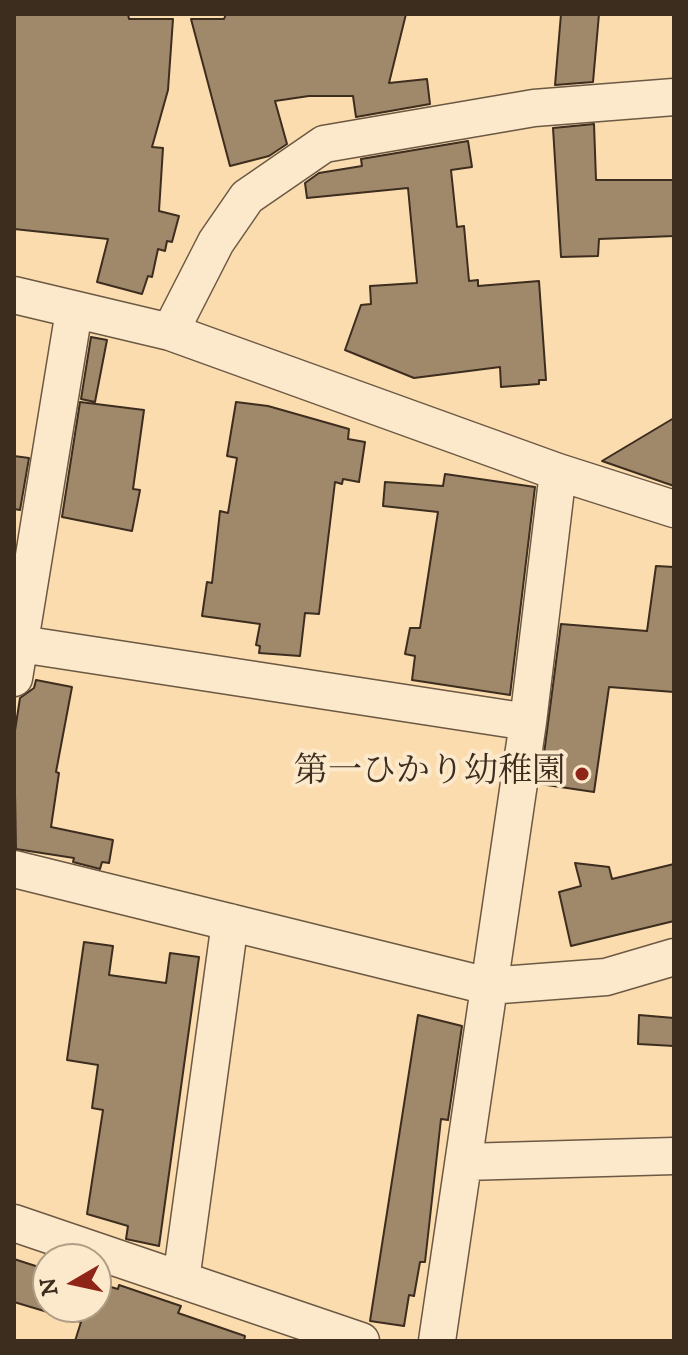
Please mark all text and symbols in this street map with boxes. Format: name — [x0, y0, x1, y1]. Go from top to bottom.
place label: 第一ひかり幼稚園 — [294, 754, 566, 794]
marker: 第一ひかり幼稚園 — [573, 765, 591, 783]
north arrow — [32, 1243, 112, 1323]
text: N — [35, 1275, 65, 1298]

